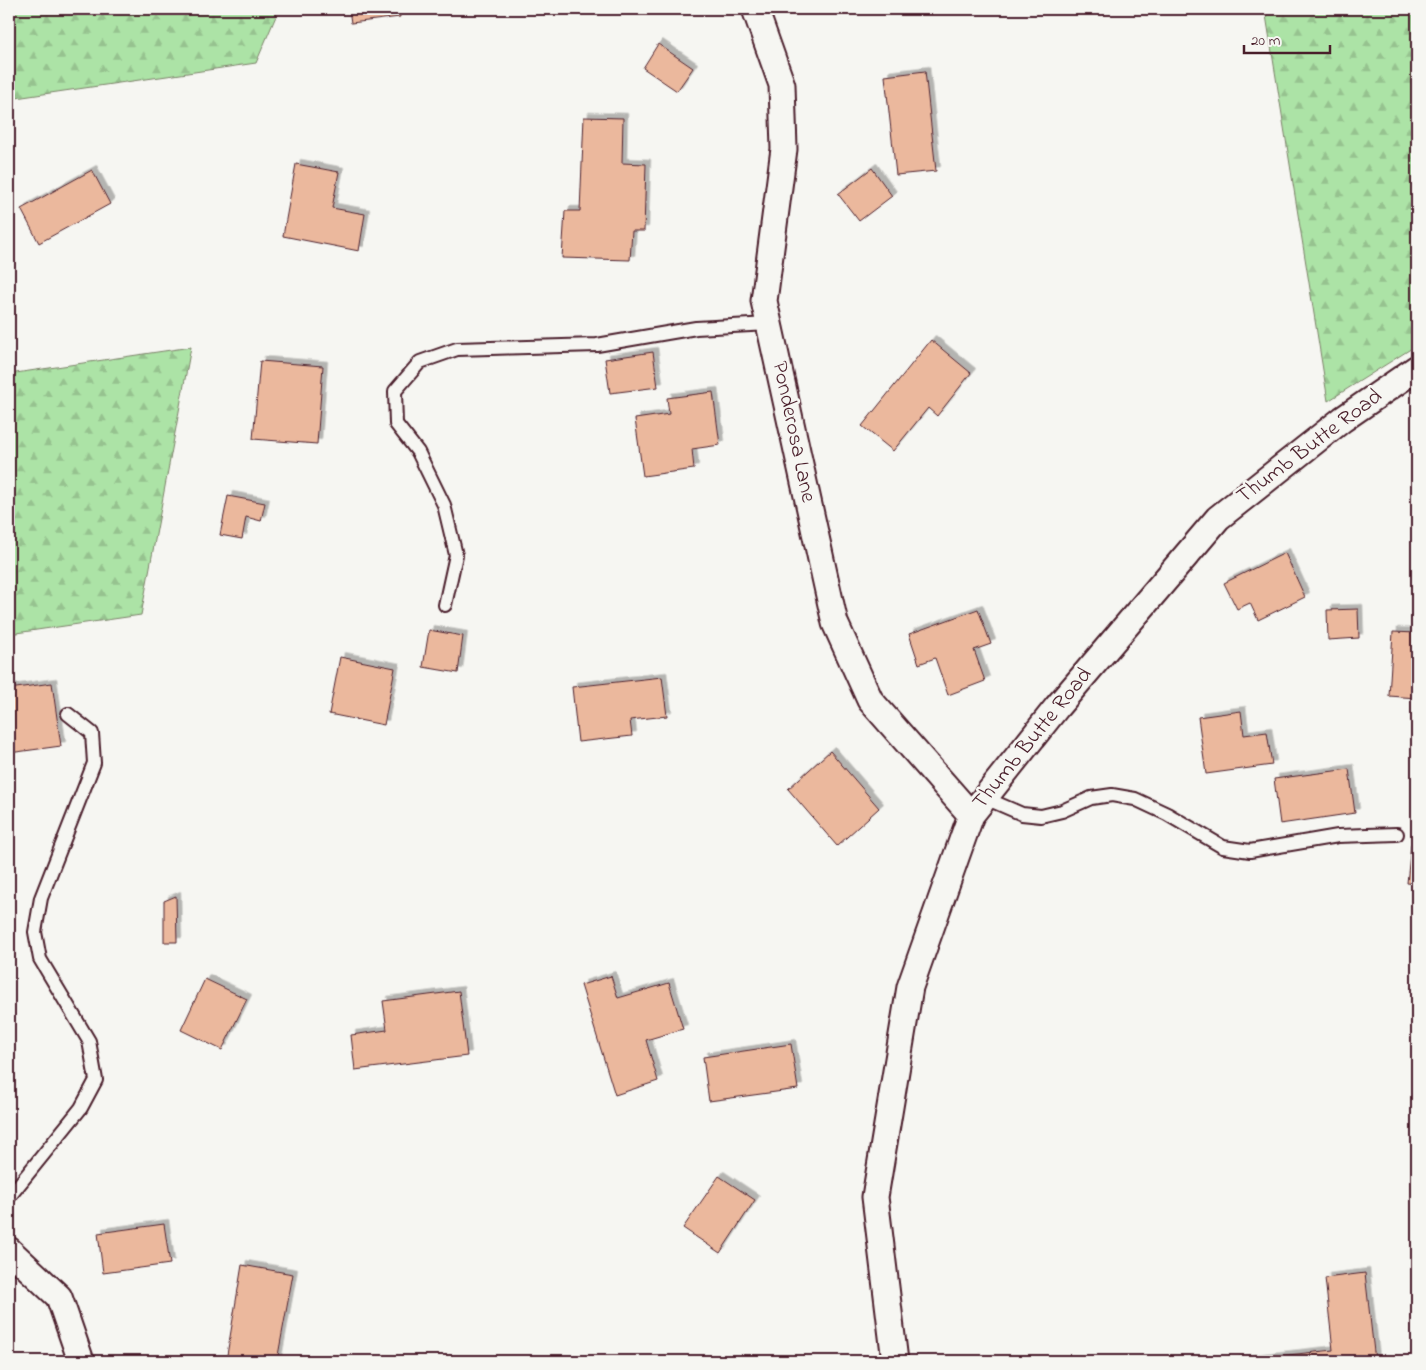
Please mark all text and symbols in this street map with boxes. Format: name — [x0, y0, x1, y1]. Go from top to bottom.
scale bar — [1244, 22, 1330, 54]
text: 20 m — [1251, 30, 1281, 52]
street label: Ponderosa Lane — [762, 358, 824, 506]
street label: Thumb Butte Road — [1230, 382, 1390, 512]
street label: Thumb Butte Road — [965, 661, 1101, 817]

